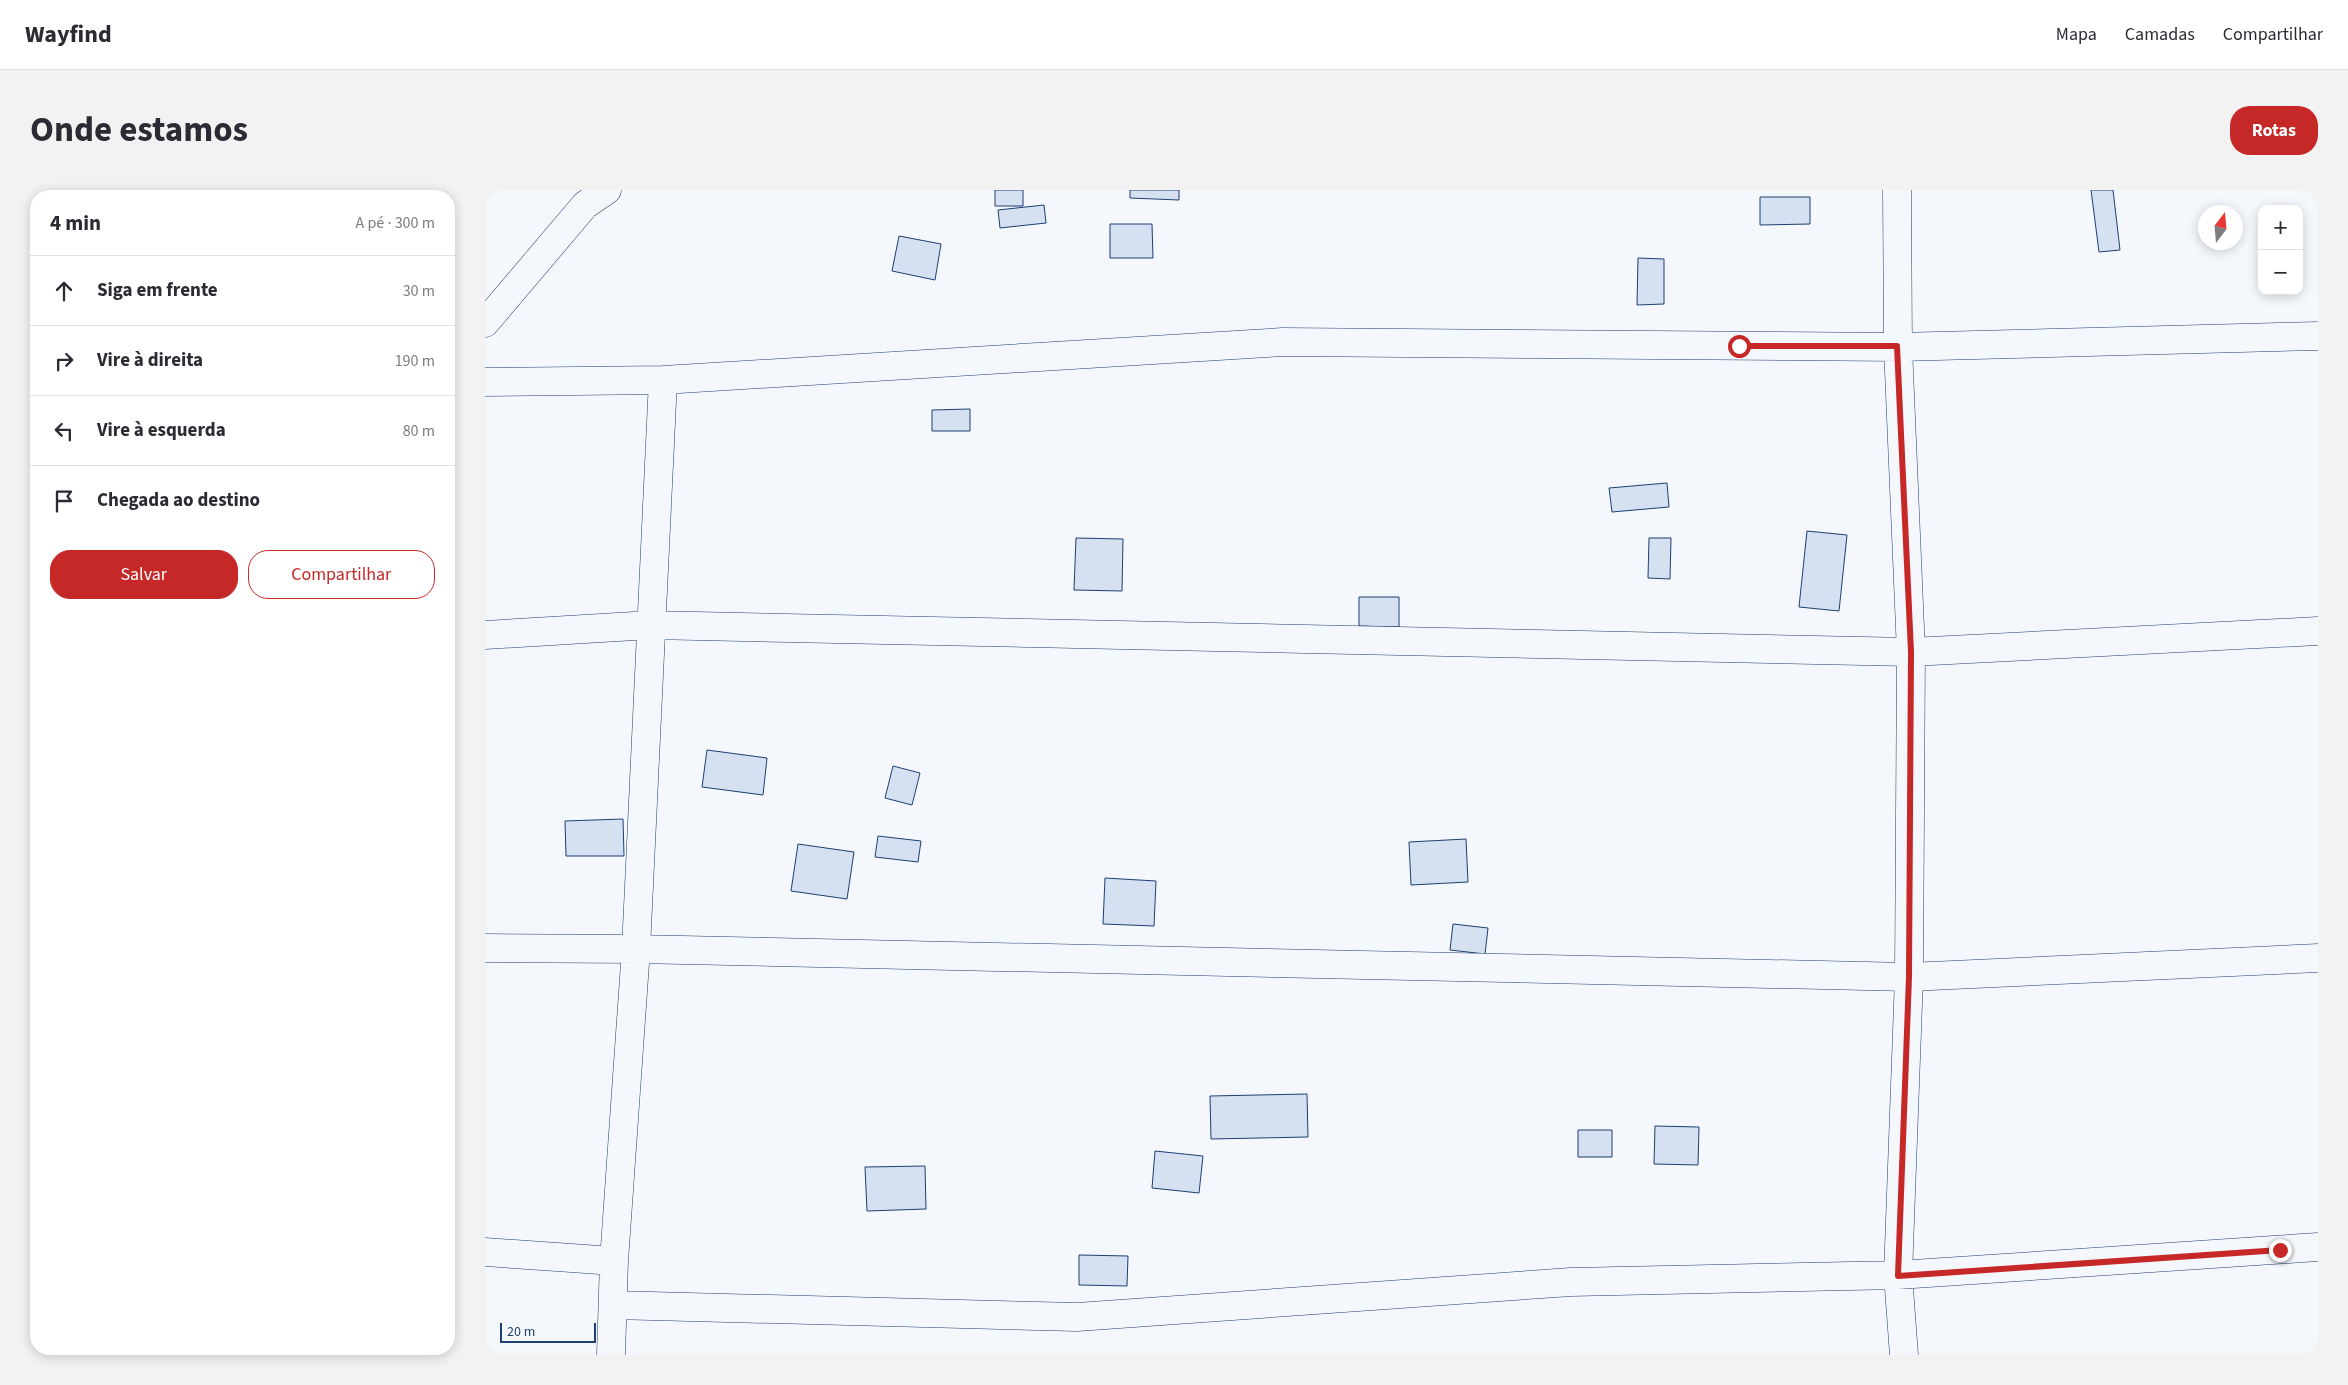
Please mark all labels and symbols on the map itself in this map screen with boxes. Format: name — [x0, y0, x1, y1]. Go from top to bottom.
north arrow — [2198, 205, 2243, 250]
route start — [1728, 335, 1751, 358]
route end — [2269, 1239, 2292, 1262]
scale bar — [500, 1320, 596, 1343]

